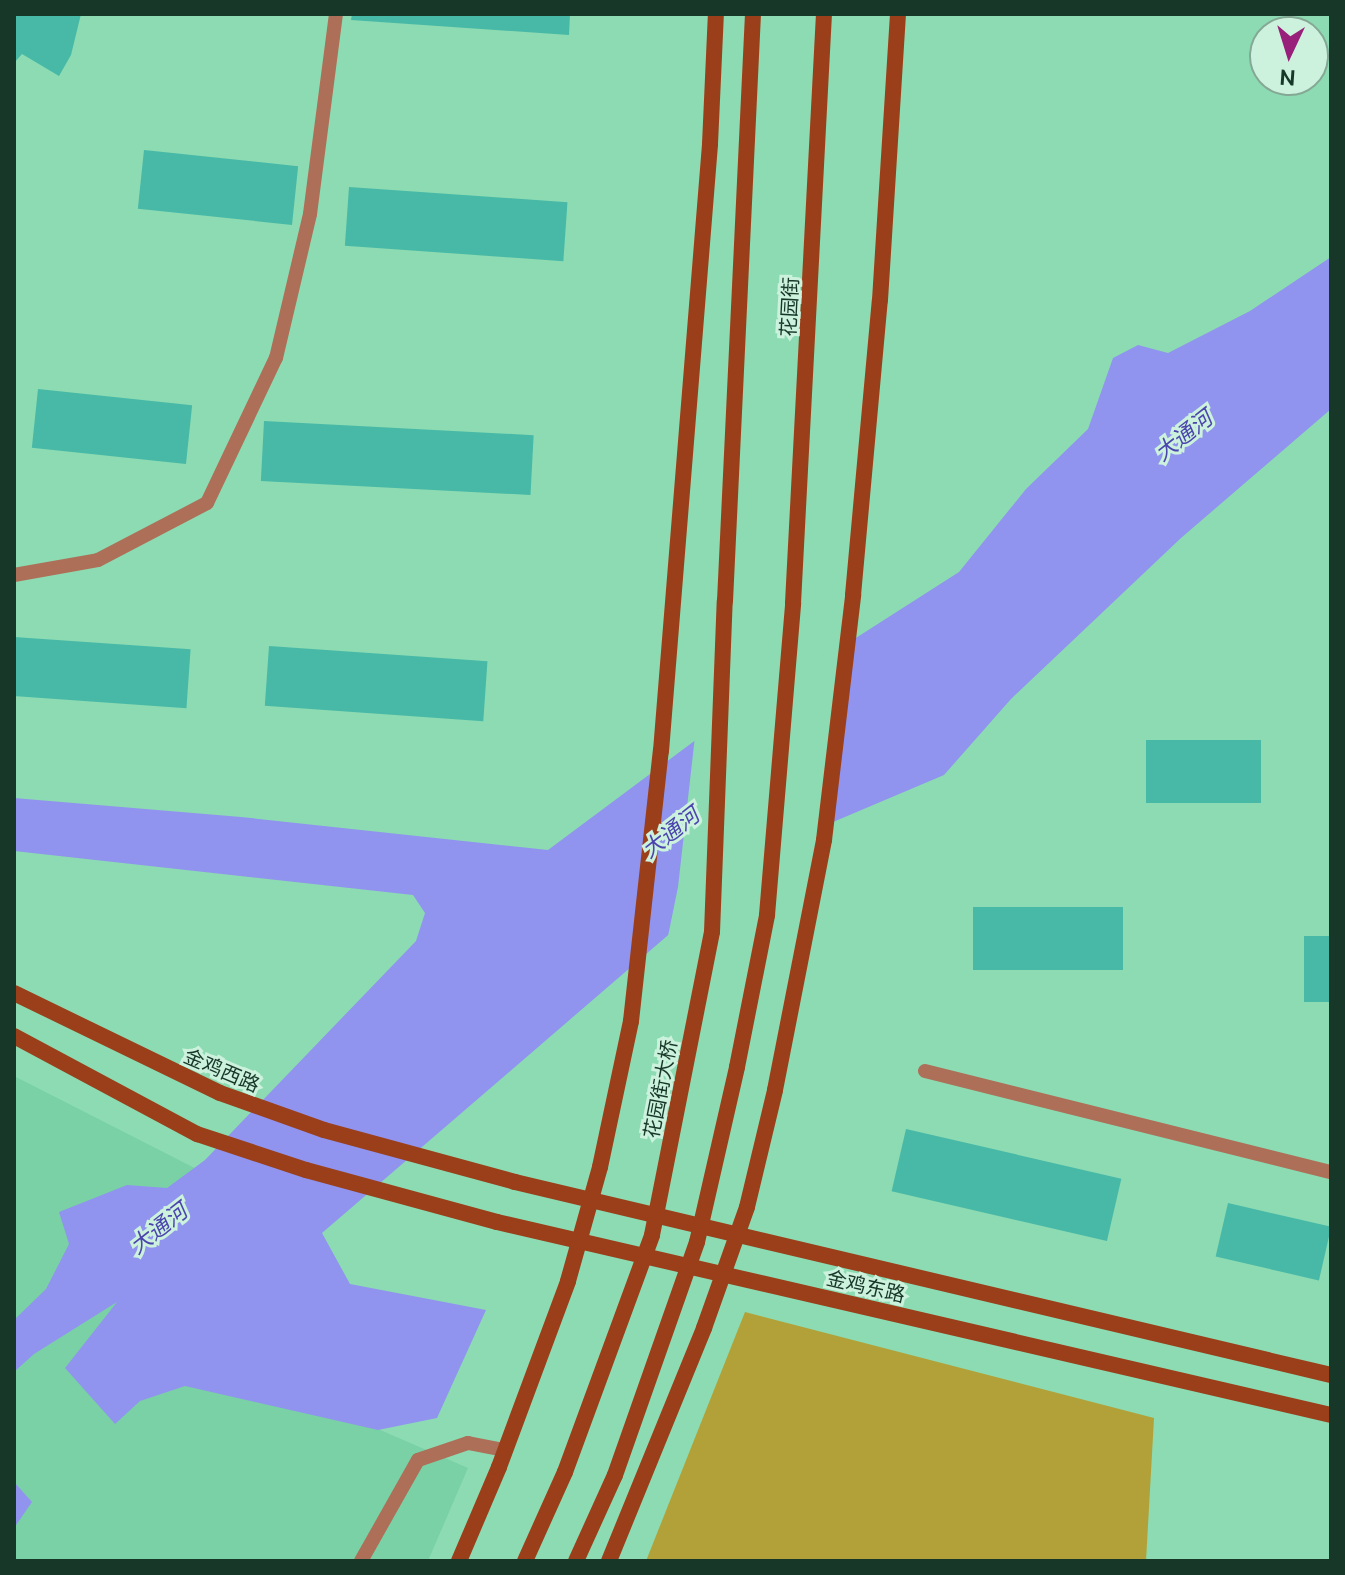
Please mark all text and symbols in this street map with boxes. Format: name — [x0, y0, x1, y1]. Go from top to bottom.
north arrow — [1249, 16, 1329, 96]
text: N — [1278, 65, 1297, 91]
street label: 花园街 — [775, 276, 803, 338]
water label: 大通河 — [1149, 404, 1217, 466]
water label: 大通河 — [636, 801, 704, 863]
street label: 花园街大桥 — [639, 1038, 681, 1140]
street label: 金鸡西路 — [180, 1043, 264, 1097]
water label: 大通河 — [124, 1197, 192, 1259]
street label: 金鸡东路 — [824, 1265, 908, 1307]

